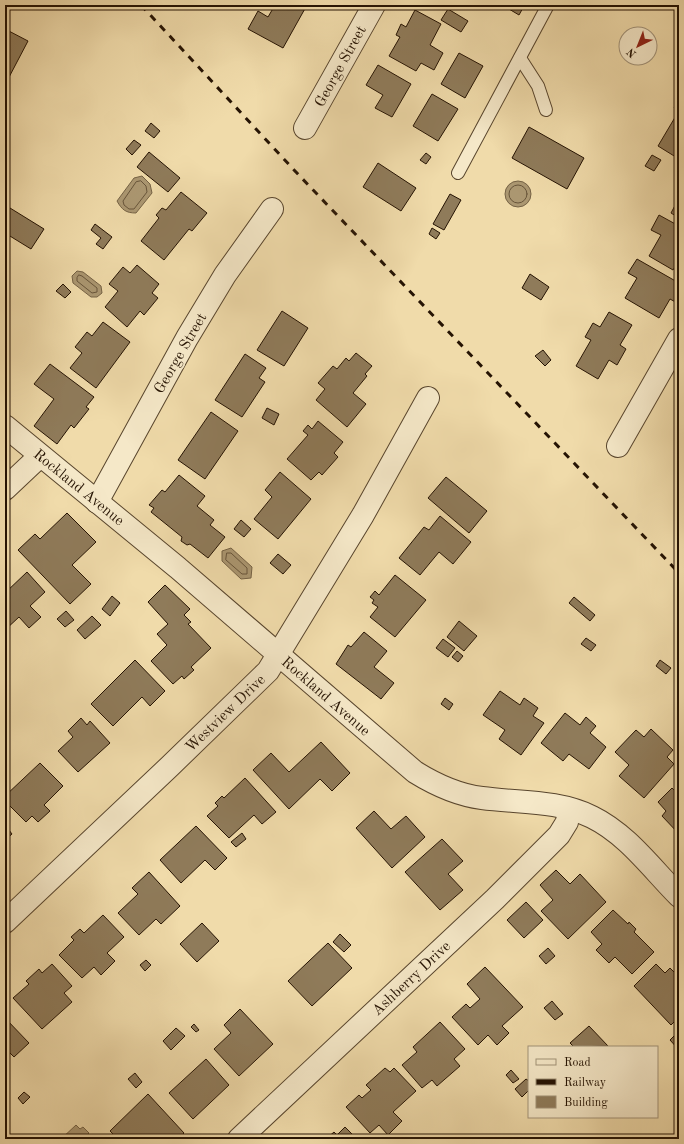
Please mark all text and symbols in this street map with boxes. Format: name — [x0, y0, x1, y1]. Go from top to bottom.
street label: George Street — [313, 24, 370, 110]
north arrow — [618, 26, 658, 66]
text: N — [625, 45, 639, 59]
street label: George Street — [152, 311, 210, 397]
street label: Rockland Avenue — [30, 447, 126, 529]
street label: Rockland Avenue — [278, 655, 372, 740]
street label: Westview Drive — [183, 672, 269, 756]
street label: Ashberry Drive — [370, 939, 454, 1019]
legend — [528, 1046, 658, 1118]
text: Road — [564, 1057, 591, 1069]
text: Railway — [564, 1077, 607, 1089]
text: Building — [564, 1097, 608, 1109]

